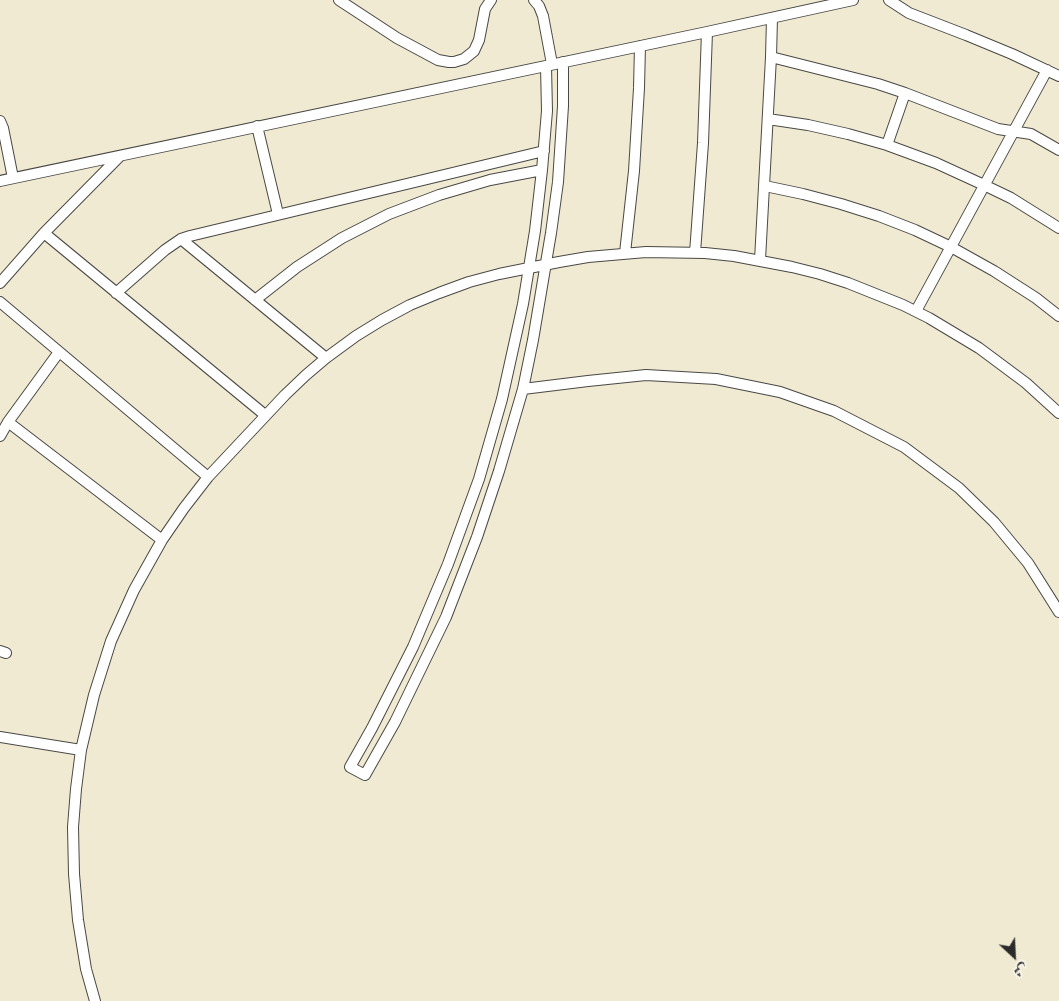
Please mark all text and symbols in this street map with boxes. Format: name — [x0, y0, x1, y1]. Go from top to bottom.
north arrow — [989, 931, 1039, 981]
text: ش — [1010, 958, 1031, 982]

